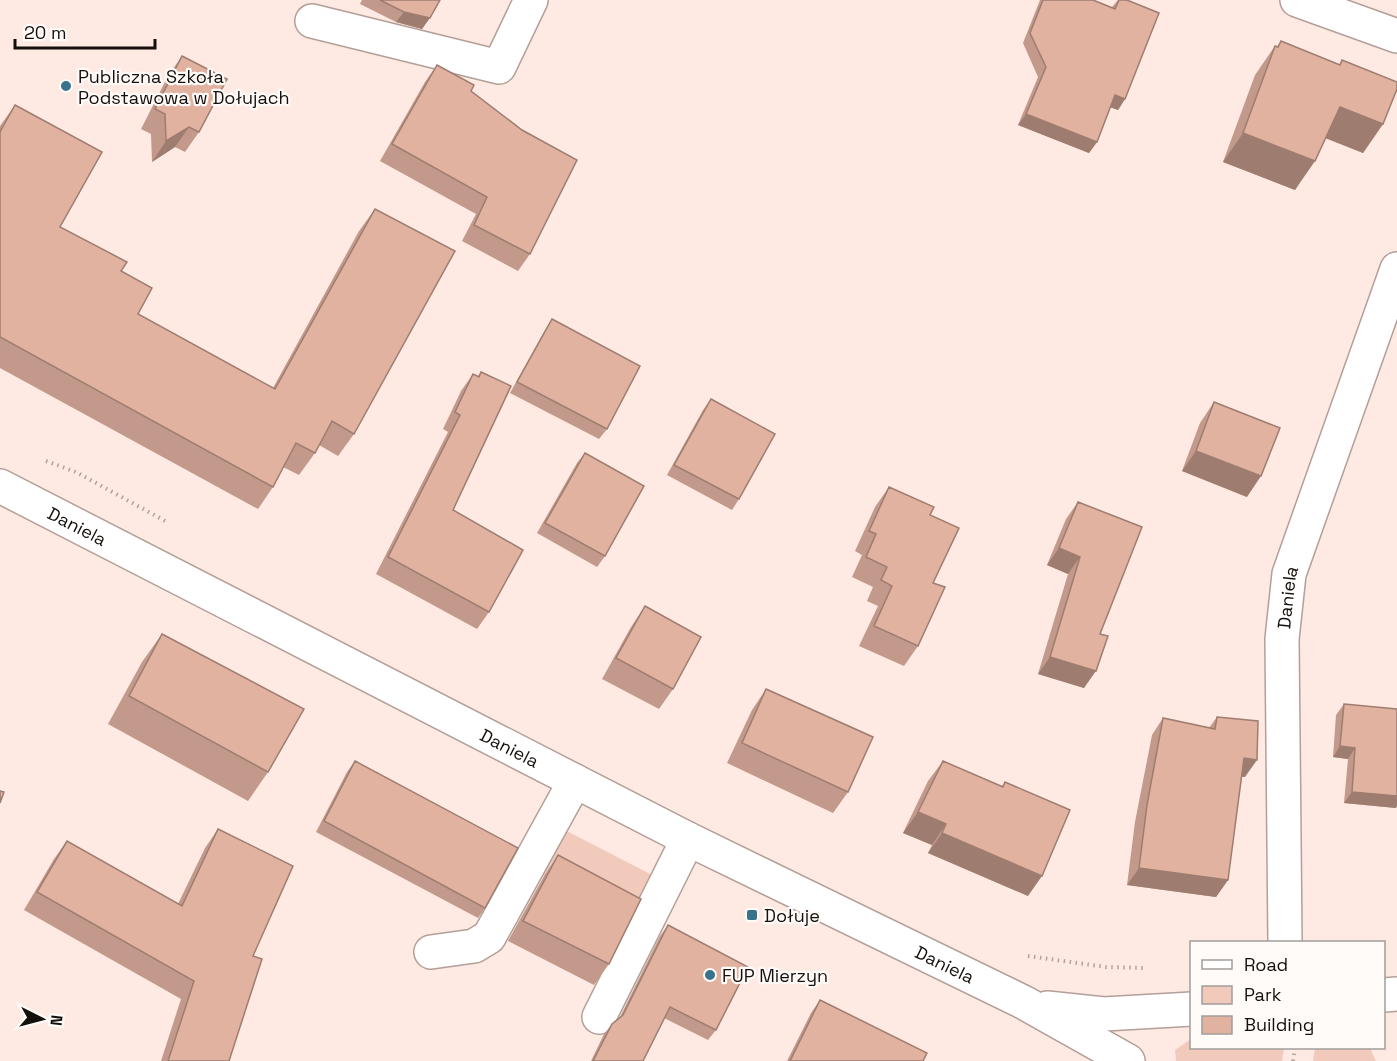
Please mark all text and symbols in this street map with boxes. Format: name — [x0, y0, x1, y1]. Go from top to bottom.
scale bar — [15, 12, 154, 50]
text: 20 m — [24, 21, 67, 44]
place label: Publiczna Szkoła Podstawowa w Dołujach — [78, 65, 289, 109]
marker: Publiczna Szkoła Podstawowa w Dołujach — [59, 79, 73, 93]
street label: Daniela — [44, 501, 111, 550]
street label: Daniela — [1272, 562, 1303, 630]
street label: Daniela — [476, 723, 543, 772]
place label: Dołuje — [764, 904, 820, 927]
marker: Dołuje — [745, 908, 759, 922]
street label: Daniela — [911, 940, 978, 988]
legend — [1190, 941, 1385, 1049]
text: Road — [1244, 953, 1288, 976]
place label: FUP Mierzyn — [722, 964, 828, 987]
marker: FUP Mierzyn — [703, 968, 717, 982]
text: Park — [1244, 983, 1282, 1006]
north arrow — [12, 989, 72, 1049]
text: Building — [1244, 1013, 1314, 1036]
text: N — [45, 1014, 67, 1027]

